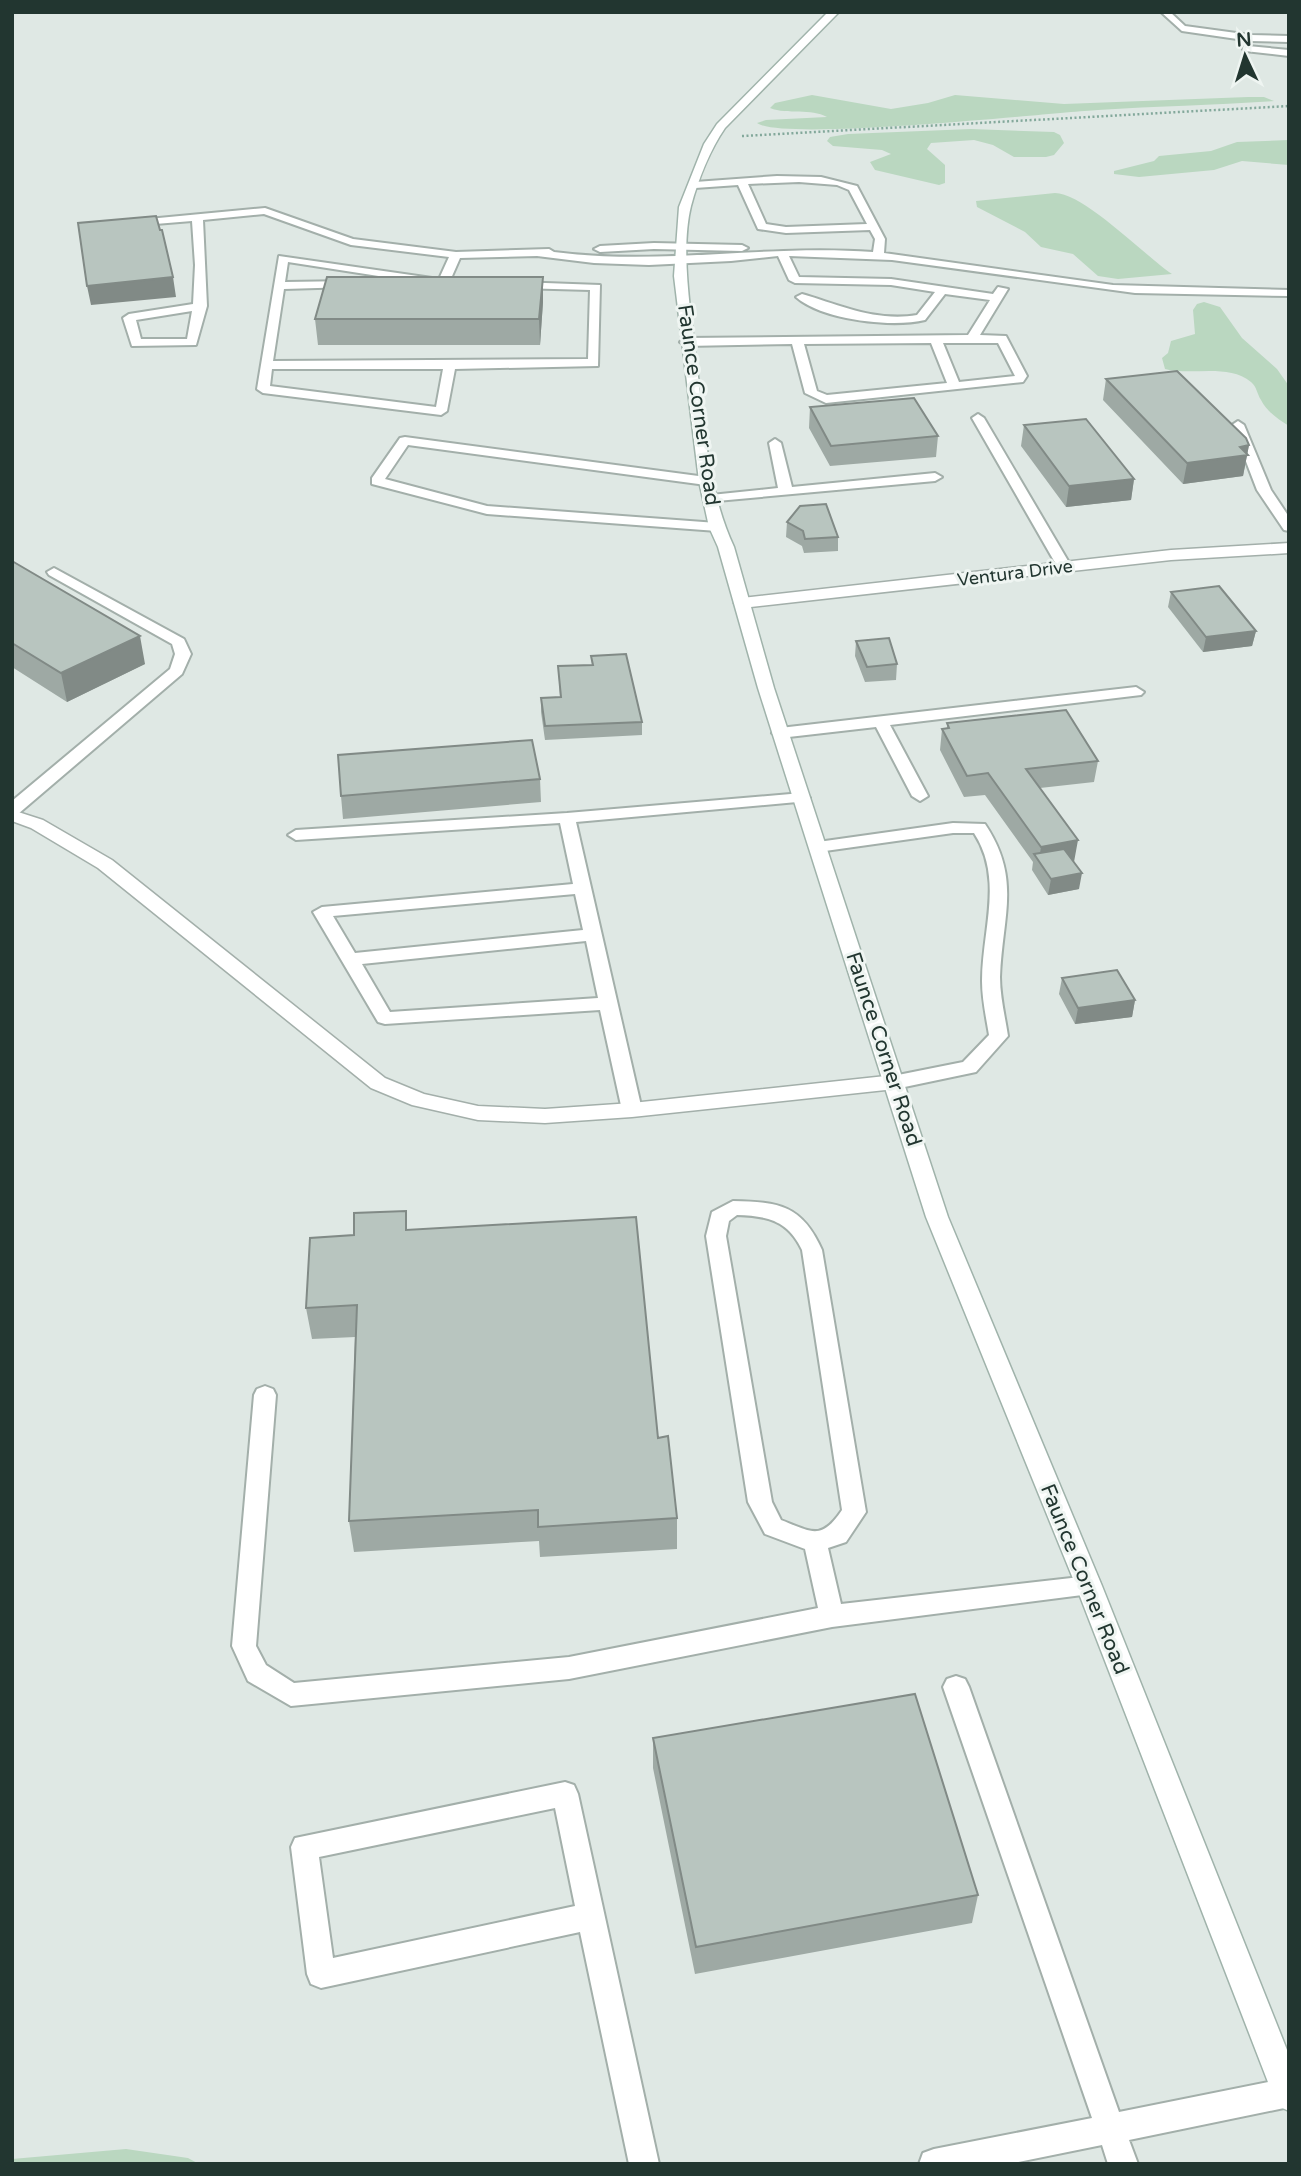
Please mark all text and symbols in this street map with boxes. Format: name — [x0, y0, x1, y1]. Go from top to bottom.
north arrow — [1210, 21, 1280, 91]
text: N — [1236, 29, 1252, 52]
street label: Faunce Corner Road — [672, 303, 725, 507]
street label: Ventura Drive — [956, 555, 1074, 591]
street label: Faunce Corner Road — [840, 949, 927, 1150]
street label: Faunce Corner Road — [1035, 1480, 1134, 1678]

